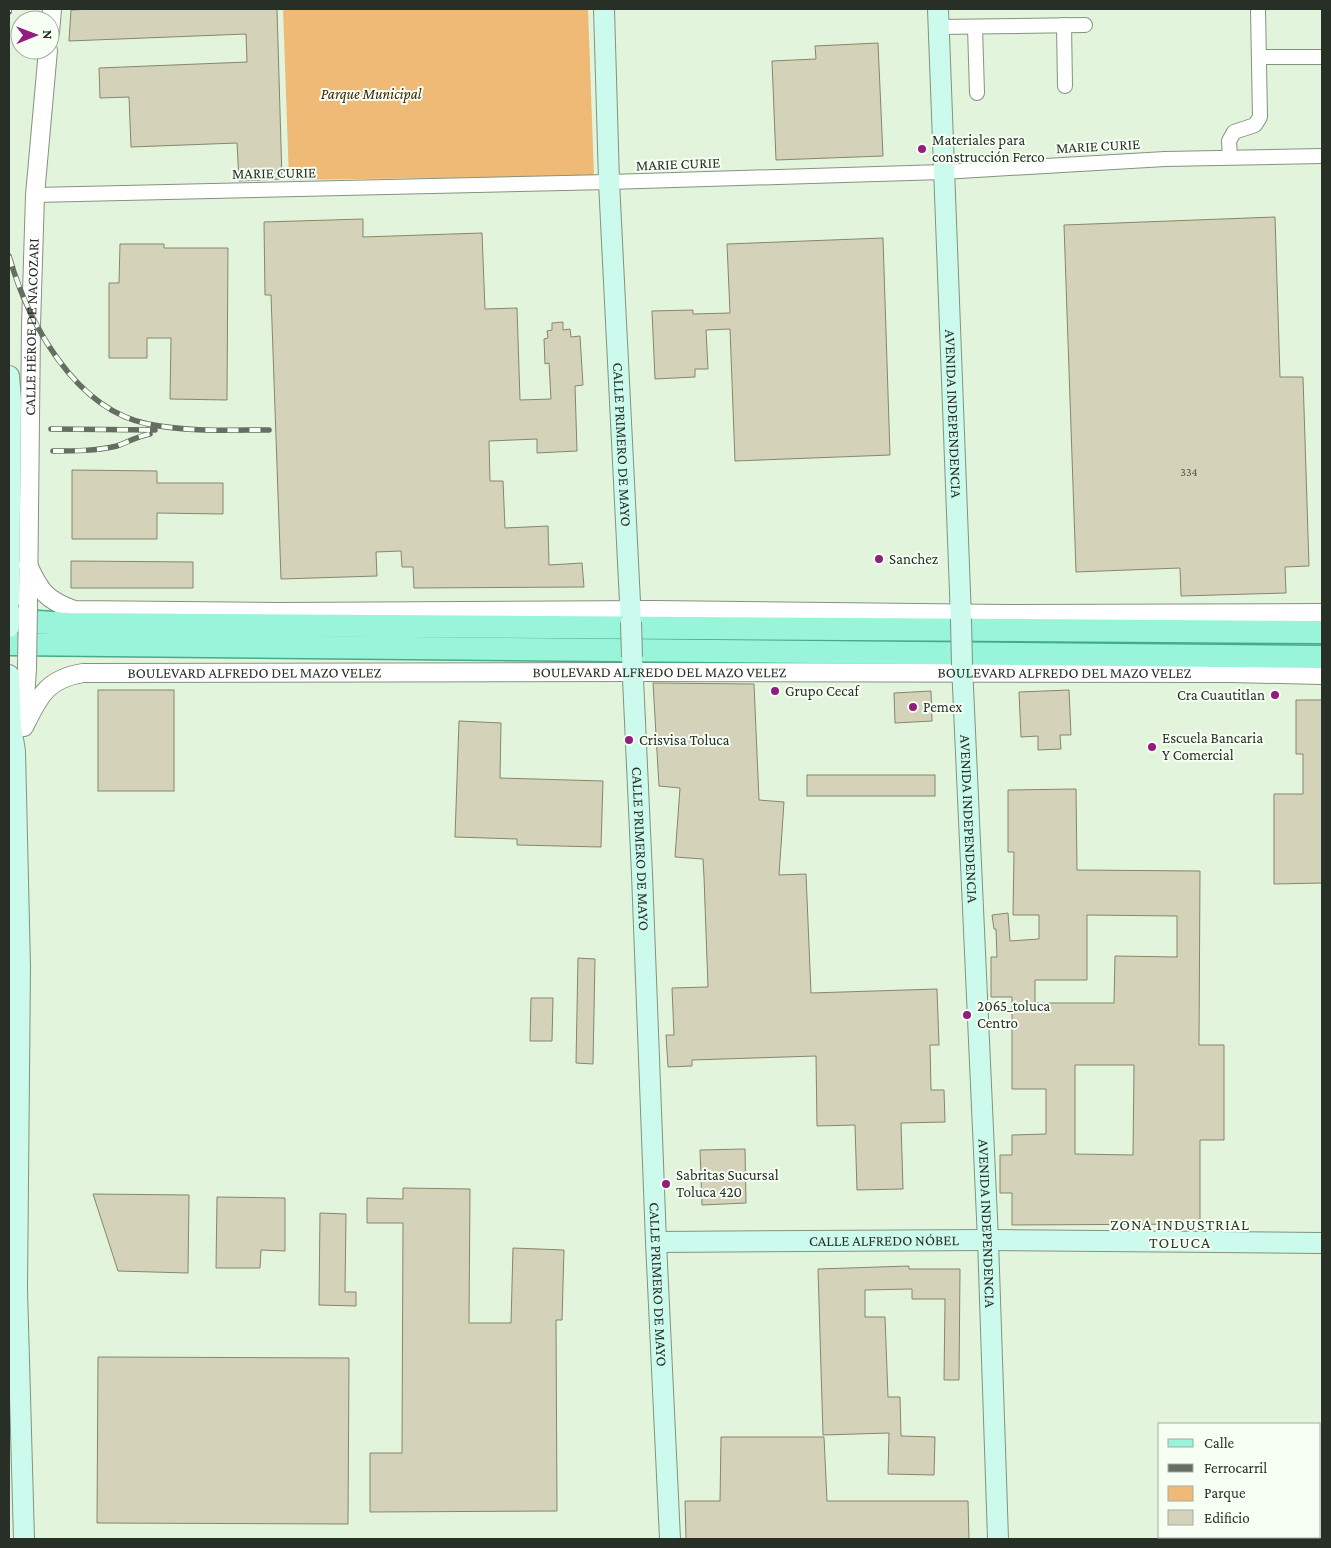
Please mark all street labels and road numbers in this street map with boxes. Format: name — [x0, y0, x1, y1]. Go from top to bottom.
street label: MARIE CURIE — [1055, 136, 1141, 156]
street label: MARIE CURIE — [636, 155, 720, 173]
street label: MARIE CURIE — [232, 164, 316, 182]
street label: CALLE HÉROE DE NACOZARI — [22, 238, 42, 416]
street label: AVENIDA INDEPENDENCIA — [942, 329, 964, 499]
street label: CALLE PRIMERO DE MAYO — [610, 362, 634, 527]
street label: BOULEVARD ALFREDO DEL MAZO VELEZ — [127, 664, 382, 681]
street label: BOULEVARD ALFREDO DEL MAZO VELEZ — [532, 664, 787, 680]
street label: BOULEVARD ALFREDO DEL MAZO VELEZ — [937, 665, 1192, 681]
street label: AVENIDA INDEPENDENCIA — [957, 734, 981, 904]
street label: CALLE PRIMERO DE MAYO — [629, 766, 652, 931]
street label: AVENIDA INDEPENDENCIA — [975, 1139, 998, 1309]
street label: CALLE PRIMERO DE MAYO — [647, 1202, 670, 1367]
street label: CALLE ALFREDO NÓBEL — [809, 1232, 959, 1249]

